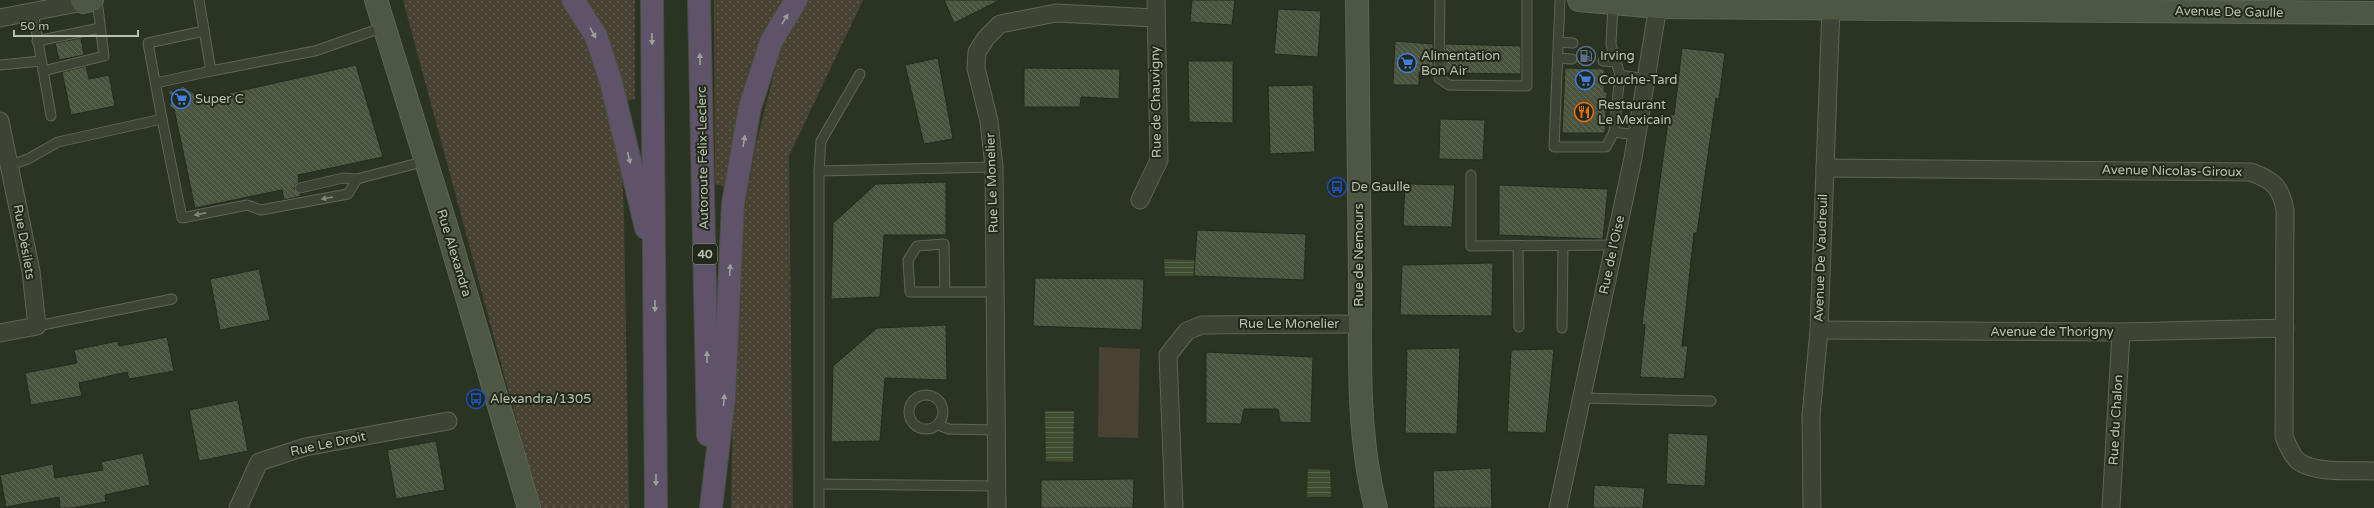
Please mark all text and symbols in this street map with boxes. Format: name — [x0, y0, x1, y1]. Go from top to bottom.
street label: Avenue De Gaulle — [2174, 3, 2284, 21]
scale bar — [14, 12, 138, 38]
one-way arrow — [782, 13, 789, 24]
text: 50 m — [20, 19, 49, 33]
one-way arrow — [590, 27, 597, 39]
one-way arrow — [649, 33, 655, 46]
fuel station icon: Irving — [1575, 45, 1597, 67]
street label: Rue de Chauvigny — [1147, 46, 1165, 158]
place label: Alimentation Bon Air — [1421, 48, 1500, 79]
place label: Irving — [1600, 48, 1635, 64]
supermarket icon: Alimentation Bon Air — [1396, 52, 1418, 74]
one-way arrow — [697, 53, 704, 65]
supermarket icon: Couche-Tard — [1574, 69, 1596, 91]
place label: Couche-Tard — [1599, 72, 1678, 88]
street label: Autoroute Félix-Leclerc — [694, 86, 712, 230]
supermarket icon: Super C — [170, 88, 192, 110]
place label: Super C — [195, 91, 244, 107]
place label: Restaurant Le Mexicain — [1598, 97, 1672, 128]
restaurant icon: Restaurant Le Mexicain — [1573, 101, 1595, 123]
street label: Rue Le Monelier — [982, 132, 1002, 234]
one-way arrow — [741, 135, 747, 147]
one-way arrow — [626, 152, 632, 164]
street label: Avenue Nicolas-Giroux — [2101, 162, 2243, 180]
bus stop icon: De Gaulle — [1326, 176, 1348, 198]
place label: De Gaulle — [1351, 179, 1410, 195]
street label: Avenue De Vaudreuil — [1811, 194, 1831, 322]
one-way arrow — [321, 195, 333, 201]
street label: Rue Désilets — [10, 203, 38, 281]
street label: Rue de Nemours — [1351, 203, 1367, 307]
street label: Rue Alexandra — [433, 207, 475, 299]
one-way arrow — [194, 212, 206, 218]
street label: Rue de l'Oise — [1596, 214, 1628, 296]
road number: 40 — [693, 244, 717, 264]
one-way arrow — [726, 264, 733, 276]
one-way arrow — [652, 300, 658, 313]
street label: Rue Le Monelier — [1239, 316, 1339, 332]
street label: Avenue de Thorigny — [1990, 324, 2114, 340]
one-way arrow — [704, 350, 710, 363]
street label: Rue du Chalon — [2106, 374, 2126, 466]
bus stop icon: Alexandra/1305 — [465, 388, 487, 410]
place label: Alexandra/1305 — [490, 391, 591, 407]
one-way arrow — [720, 394, 727, 406]
street label: Rue Le Droit — [289, 428, 367, 460]
one-way arrow — [653, 474, 659, 487]

